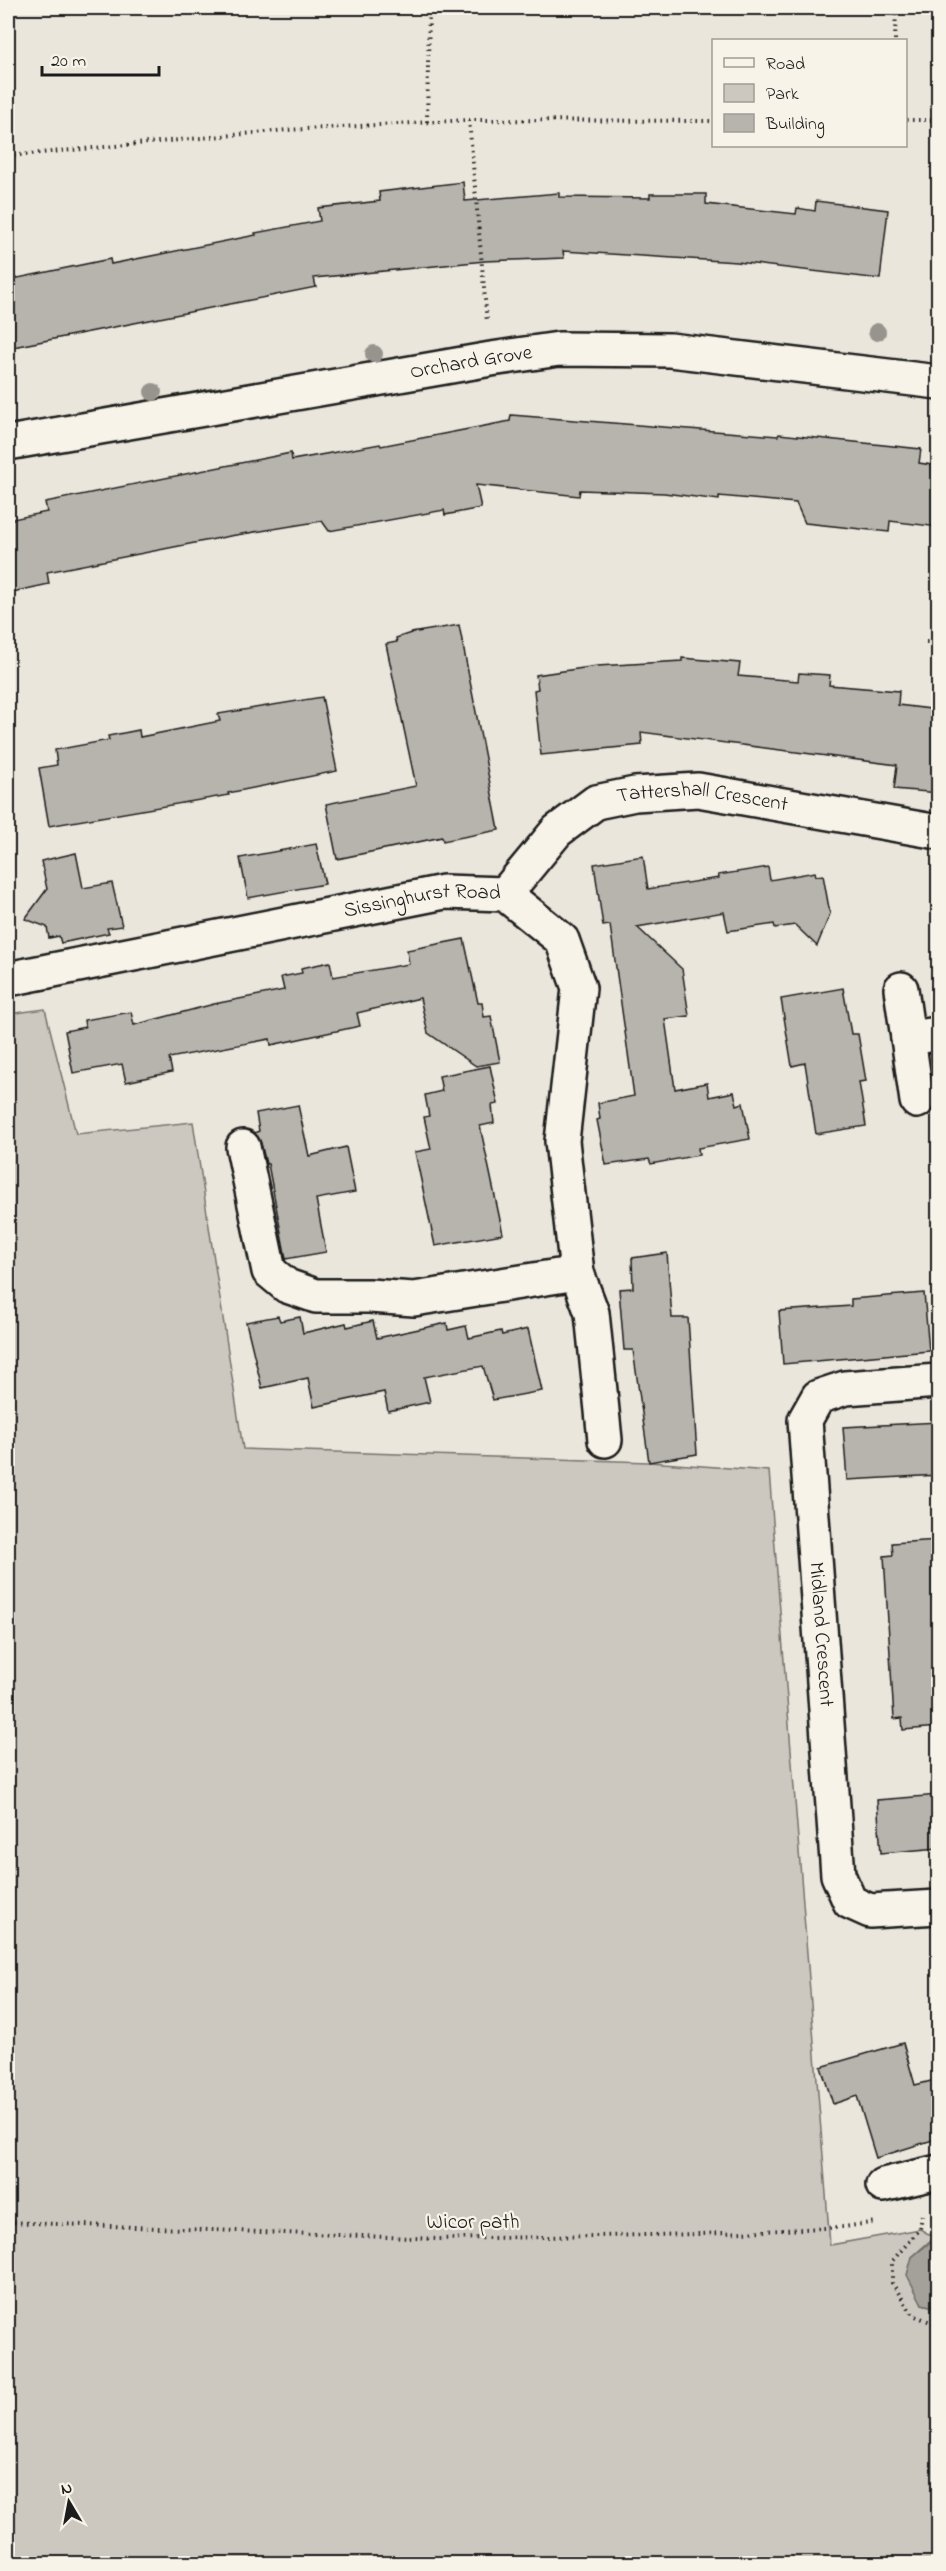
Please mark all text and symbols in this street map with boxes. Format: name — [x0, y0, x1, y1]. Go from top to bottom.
scale bar — [42, 39, 159, 77]
legend — [712, 39, 907, 147]
text: 20 m — [51, 49, 86, 75]
text: Road — [766, 52, 805, 78]
text: Park — [766, 82, 799, 108]
text: Building — [765, 112, 825, 139]
street label: Orchard Grove — [408, 338, 535, 388]
street label: Tattershall Crescent — [614, 775, 790, 820]
street label: Sissinghurst Road — [341, 877, 501, 927]
street label: Midland Crescent — [800, 1561, 841, 1708]
street label: Wicor path — [427, 2208, 519, 2238]
north arrow — [39, 2472, 99, 2532]
text: N — [59, 2476, 74, 2502]

